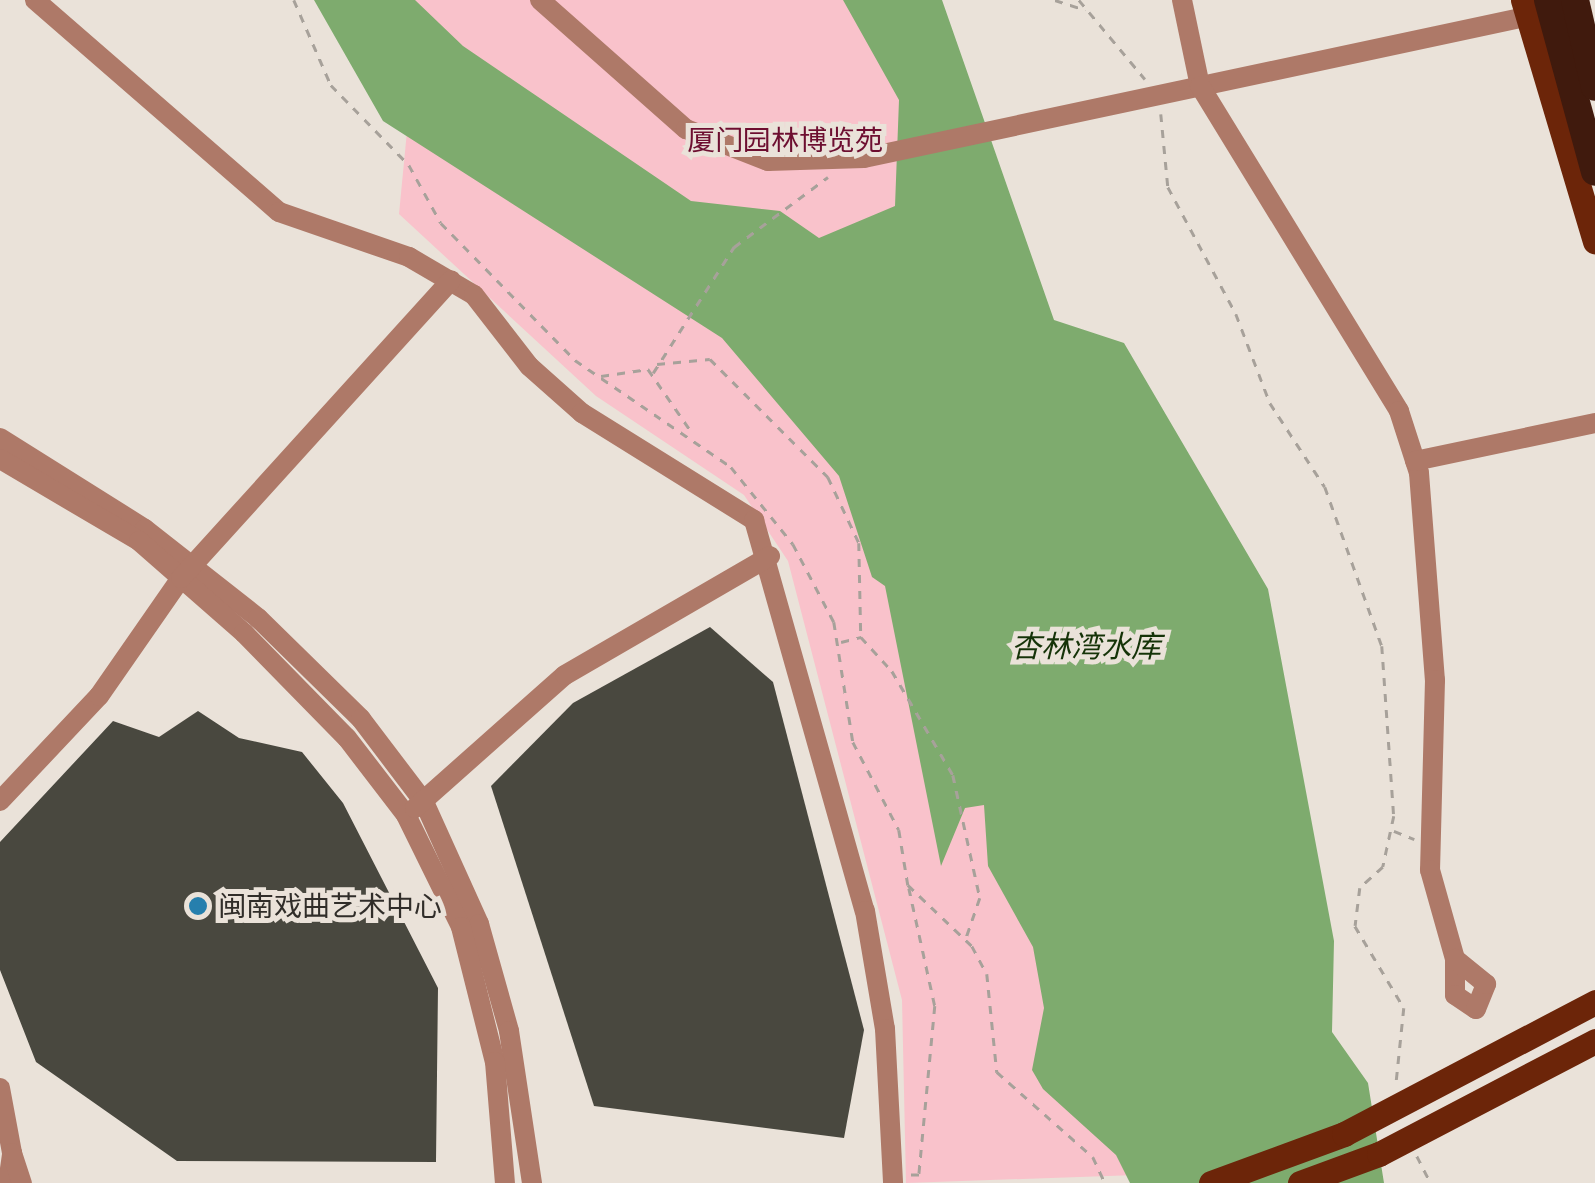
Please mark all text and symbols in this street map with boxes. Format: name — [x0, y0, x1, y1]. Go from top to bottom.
park label: 厦门园林博览苑 — [687, 123, 883, 157]
water label: 杏林湾水库 — [1011, 628, 1161, 664]
place label: 闽南戏曲艺术中心 — [218, 889, 442, 923]
marker: 闽南戏曲艺术中心 — [187, 895, 209, 917]

